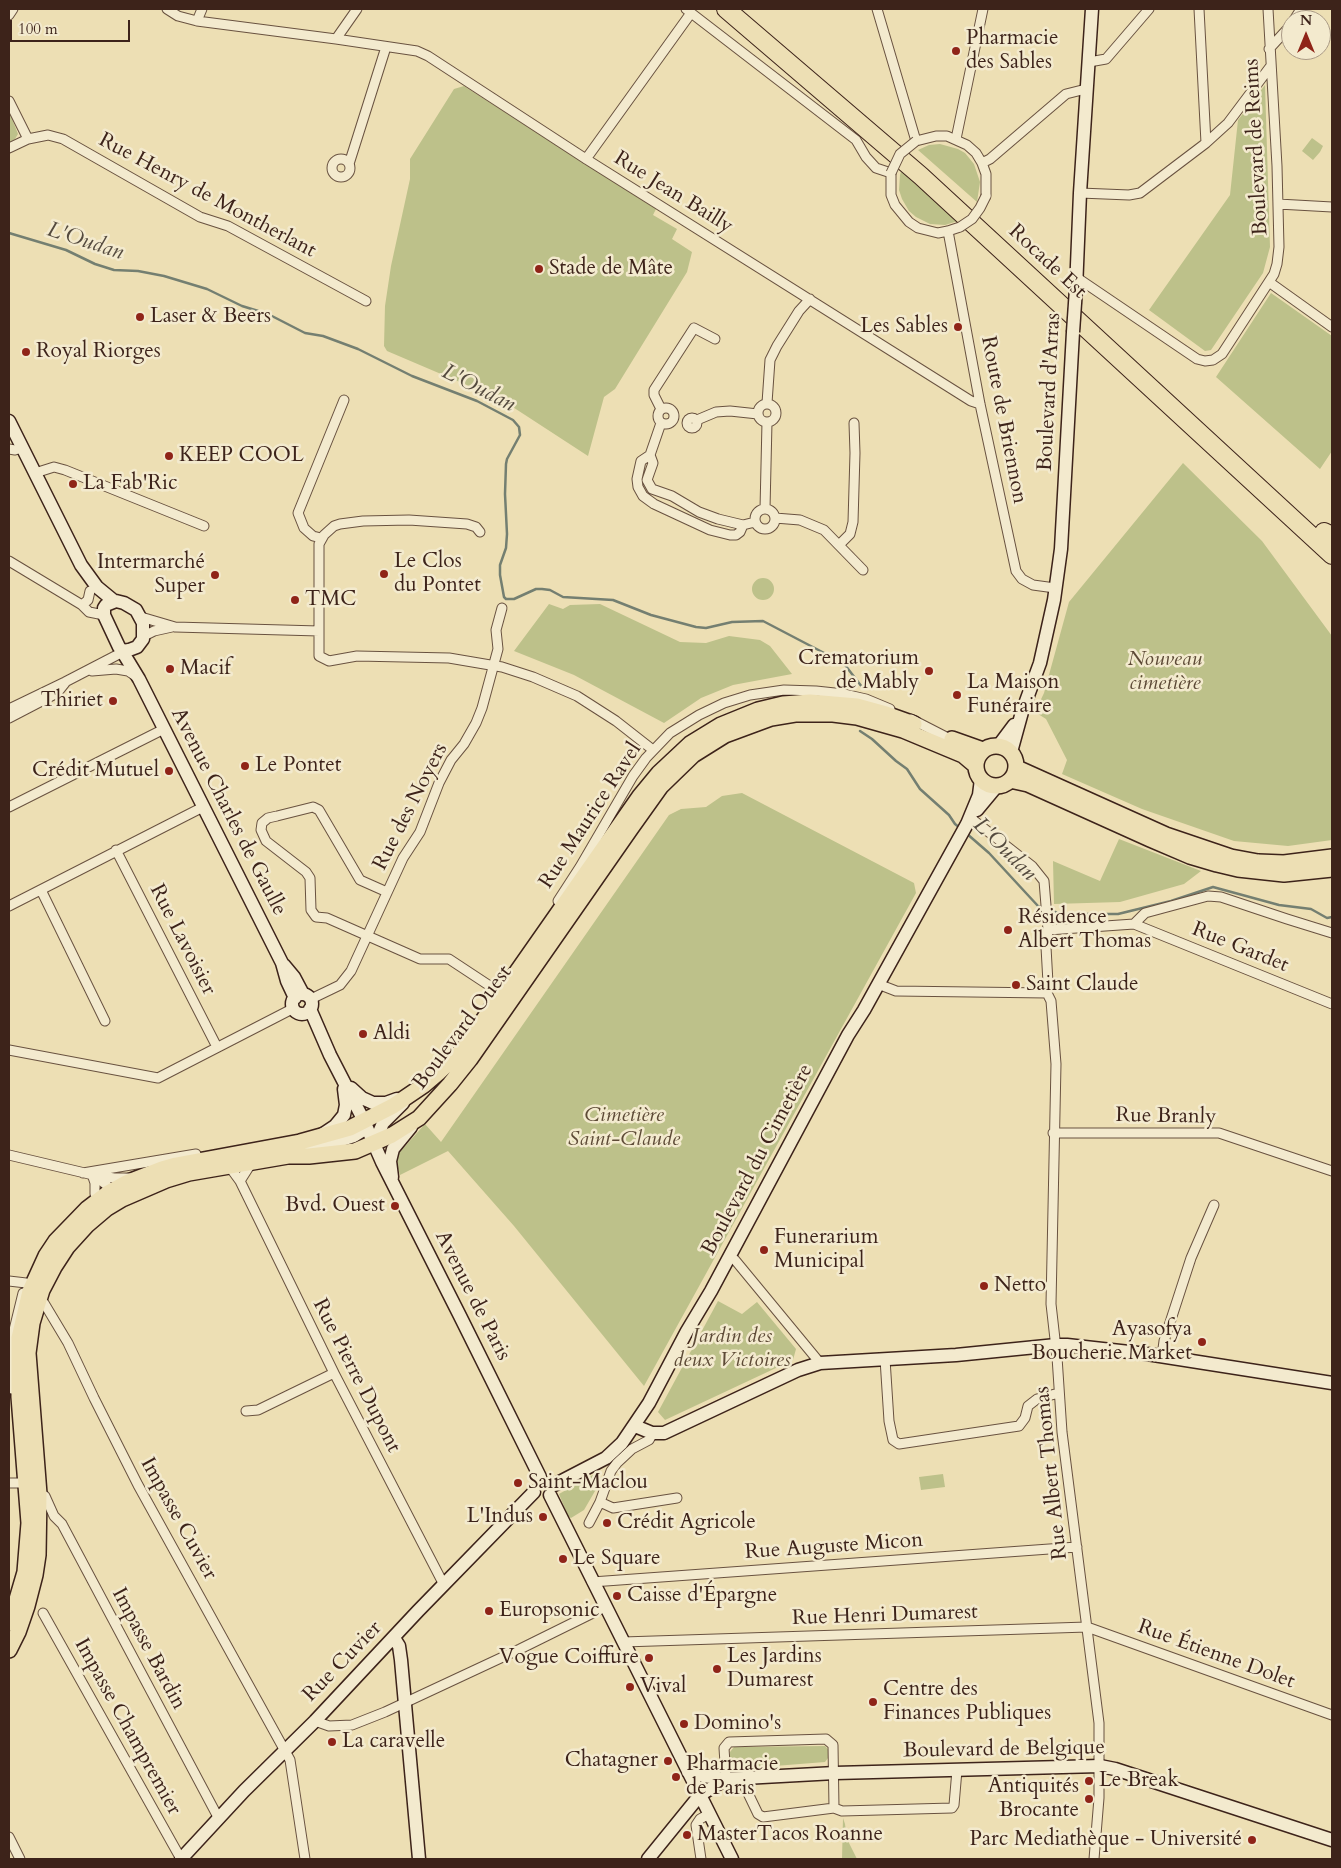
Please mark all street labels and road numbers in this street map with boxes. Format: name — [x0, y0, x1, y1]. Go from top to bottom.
street label: Boulevard de Reims — [1240, 58, 1274, 236]
street label: Rue Henry de Montherlant — [94, 128, 320, 264]
street label: Rue Jean Bailly — [609, 146, 737, 240]
street label: Rocade Est — [1003, 220, 1091, 304]
street label: Boulevard d'Arras — [1033, 312, 1067, 472]
street label: Route de Briennon — [974, 334, 1032, 506]
street label: Avenue Charles de Gaulle — [165, 704, 291, 920]
street label: Rue Maurice Ravel — [534, 738, 648, 894]
street label: Rue des Noyers — [368, 739, 454, 875]
street label: Rue Lavoisier — [143, 880, 221, 1000]
street label: Rue Gardet — [1188, 917, 1292, 979]
street label: Boulevard Ouest — [408, 961, 518, 1095]
street label: Boulevard du Cimetière — [697, 1060, 819, 1260]
street label: Rue Branly — [1115, 1104, 1217, 1130]
street label: Avenue de Paris — [429, 1227, 515, 1365]
street label: Rue Pierre Dupont — [306, 1295, 406, 1457]
street label: Rue Albert Thomas — [1030, 1385, 1074, 1561]
street label: Impasse Cuvier — [134, 1454, 222, 1584]
street label: Rue Auguste Micon — [744, 1528, 924, 1566]
street label: Impasse Bardin — [105, 1584, 191, 1714]
street label: Rue Henri Dumarest — [792, 1600, 978, 1632]
street label: Rue Étienne Dolet — [1134, 1615, 1298, 1695]
street label: Rue Cuvier — [298, 1616, 388, 1708]
street label: Impasse Champremier — [68, 1634, 186, 1820]
street label: Boulevard de Belgique — [903, 1736, 1105, 1764]

